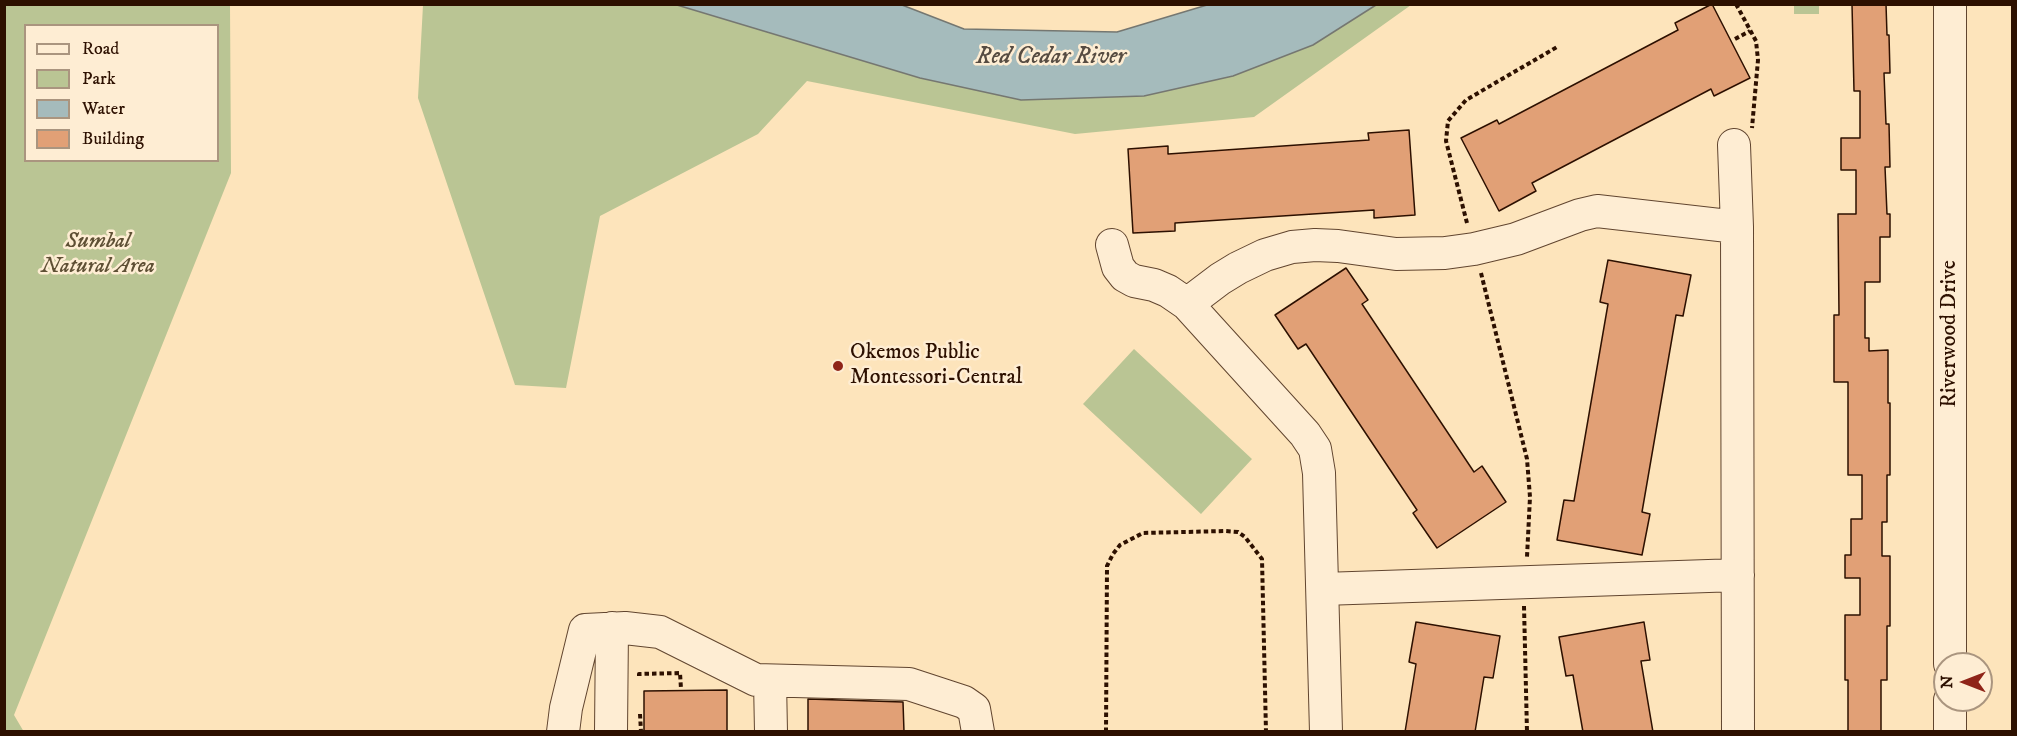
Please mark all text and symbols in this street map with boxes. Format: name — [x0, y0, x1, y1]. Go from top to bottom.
legend — [24, 24, 219, 162]
text: Road — [82, 38, 119, 60]
water label: Red Cedar River — [976, 44, 1126, 72]
text: Park — [82, 68, 116, 90]
text: Water — [82, 98, 125, 120]
text: Building — [82, 128, 144, 150]
park label: Sumbal Natural Area — [41, 229, 155, 280]
street label: Riverwood Drive — [1937, 260, 1963, 408]
place label: Okemos Public Montessori-Central — [850, 340, 1022, 392]
marker: Okemos Public Montessori-Central — [831, 359, 845, 373]
north arrow — [1933, 652, 1993, 712]
text: N — [1937, 675, 1957, 689]

